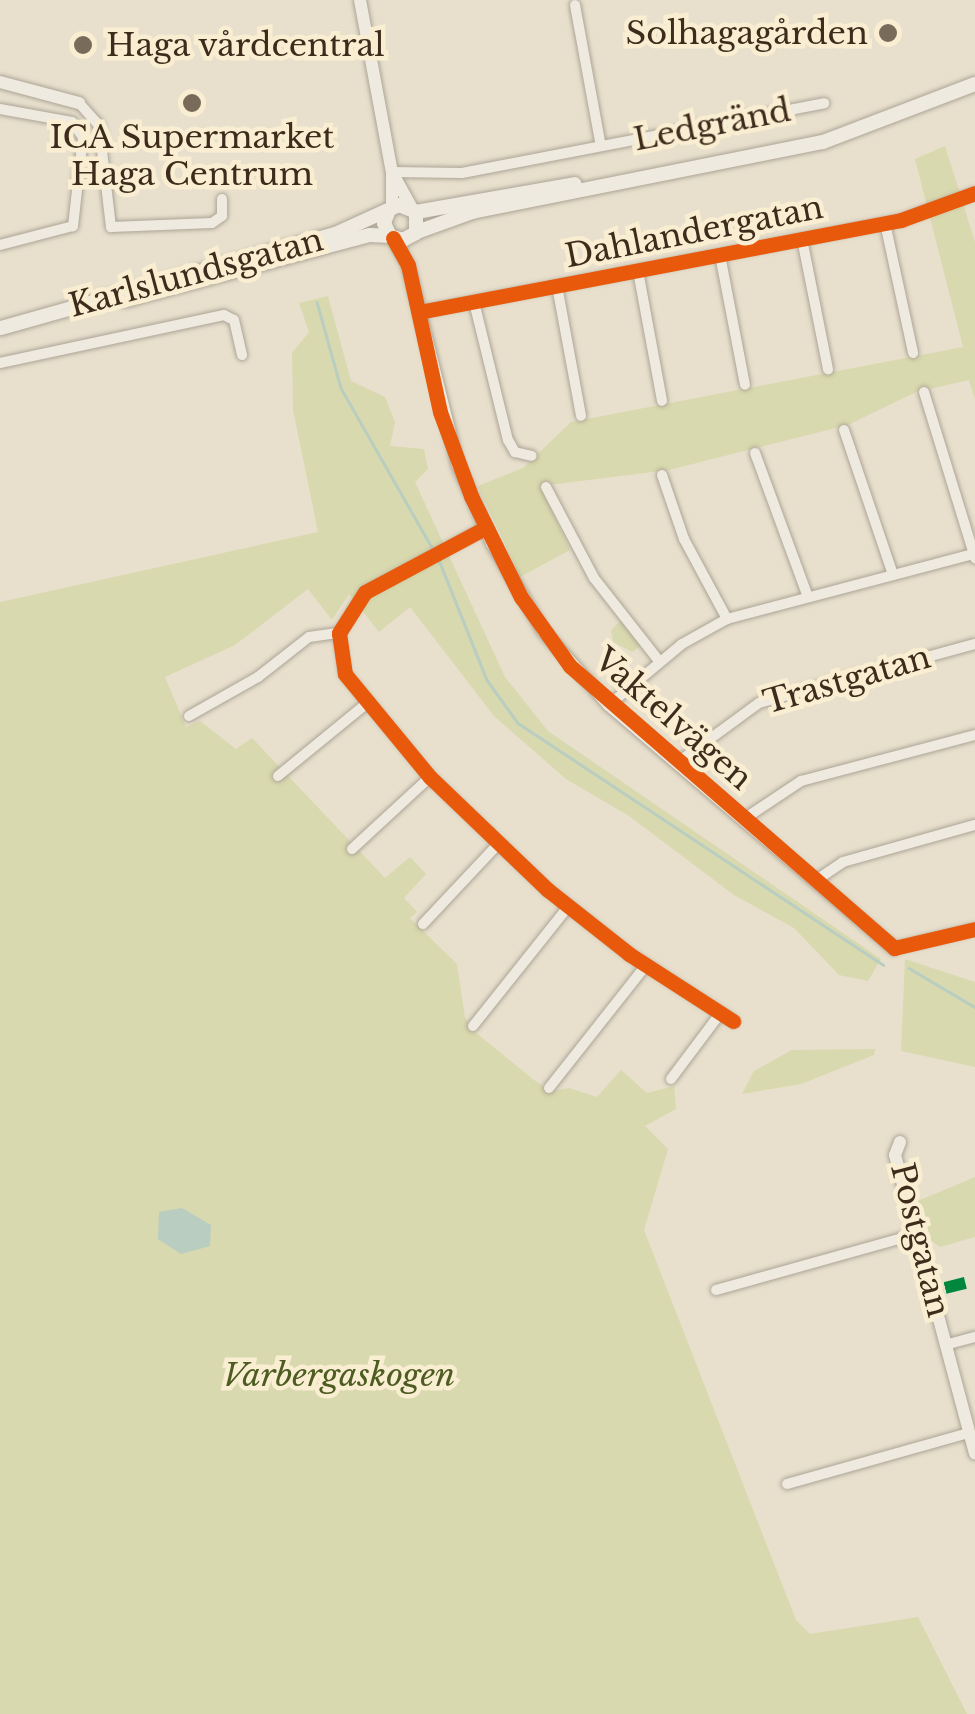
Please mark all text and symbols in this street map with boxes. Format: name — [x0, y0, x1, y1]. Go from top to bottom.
place label: Solhagagården — [626, 14, 868, 52]
marker: Solhagagården — [877, 22, 899, 44]
place label: Haga vårdcentral — [106, 26, 386, 64]
marker: Haga vårdcentral — [70, 32, 96, 58]
street label: Ledgränd — [630, 91, 794, 159]
marker: ICA Supermarket Haga Centrum — [181, 92, 203, 114]
place label: ICA Supermarket Haga Centrum — [49, 119, 335, 194]
street label: Dahlandergatan — [562, 188, 826, 276]
street label: Karlslundsgatan — [65, 221, 327, 325]
street label: Trastgatan — [759, 638, 935, 722]
street label: Vaktelvägen — [586, 640, 760, 798]
street label: Postgatan — [882, 1159, 958, 1321]
park label: Varbergaskogen — [223, 1356, 455, 1394]

